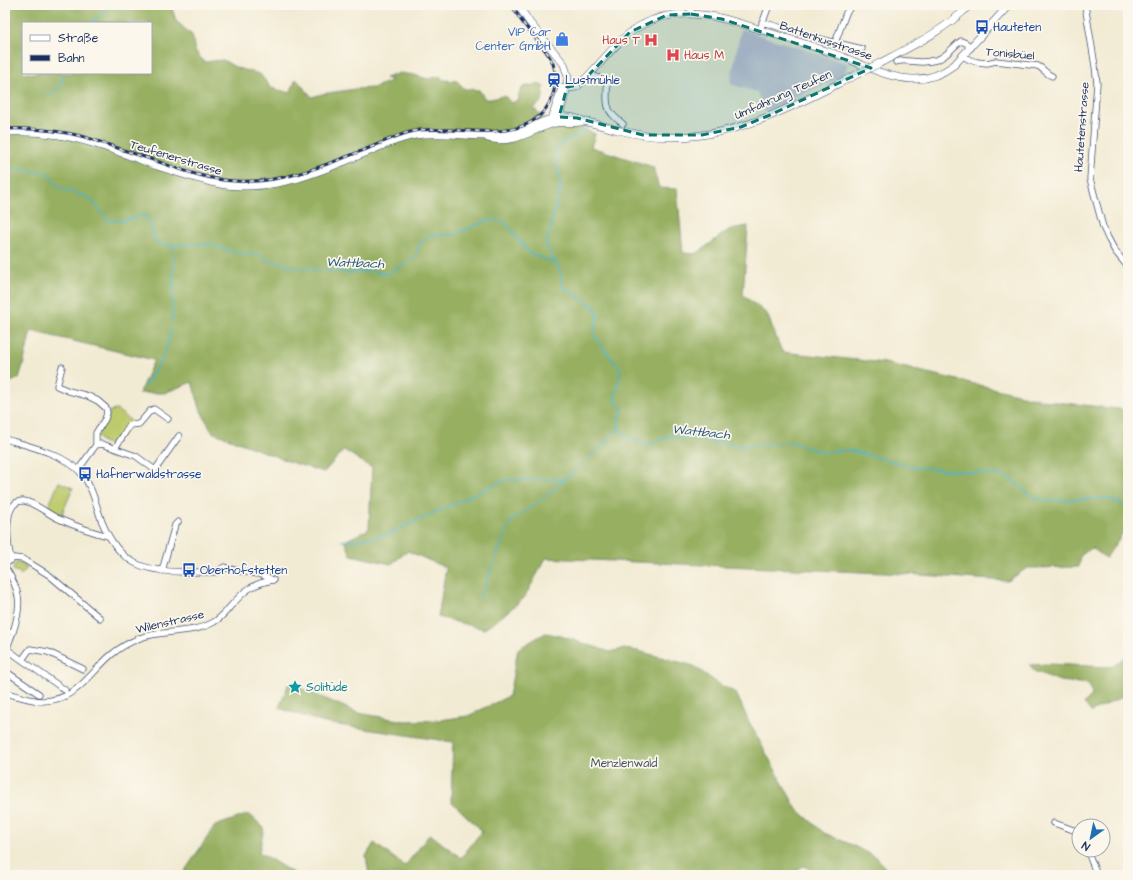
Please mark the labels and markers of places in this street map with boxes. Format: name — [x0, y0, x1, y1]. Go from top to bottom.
bus stop icon: Hauteten — [974, 19, 990, 35]
place label: Hauteten — [993, 19, 1041, 36]
place label: VIP Car Center GmbH — [476, 24, 551, 55]
shop icon: VIP Car Center GmbH — [554, 31, 570, 47]
place label: Haus T — [602, 32, 641, 49]
hospital icon: Haus T — [643, 32, 659, 48]
hospital icon: Haus M — [665, 47, 681, 63]
place label: Haus M — [684, 47, 724, 64]
station icon: Lustmühle — [546, 72, 562, 88]
place label: Lustmühle — [565, 72, 621, 89]
bus stop icon: Hafnerwaldstrasse — [77, 466, 93, 482]
place label: Hafnerwaldstrasse — [96, 466, 202, 483]
bus stop icon: Oberhofstetten — [181, 562, 197, 578]
place label: Oberhofstetten — [200, 562, 287, 579]
place icon: Solitüde — [287, 679, 303, 695]
place label: Solitüde — [306, 679, 348, 696]

